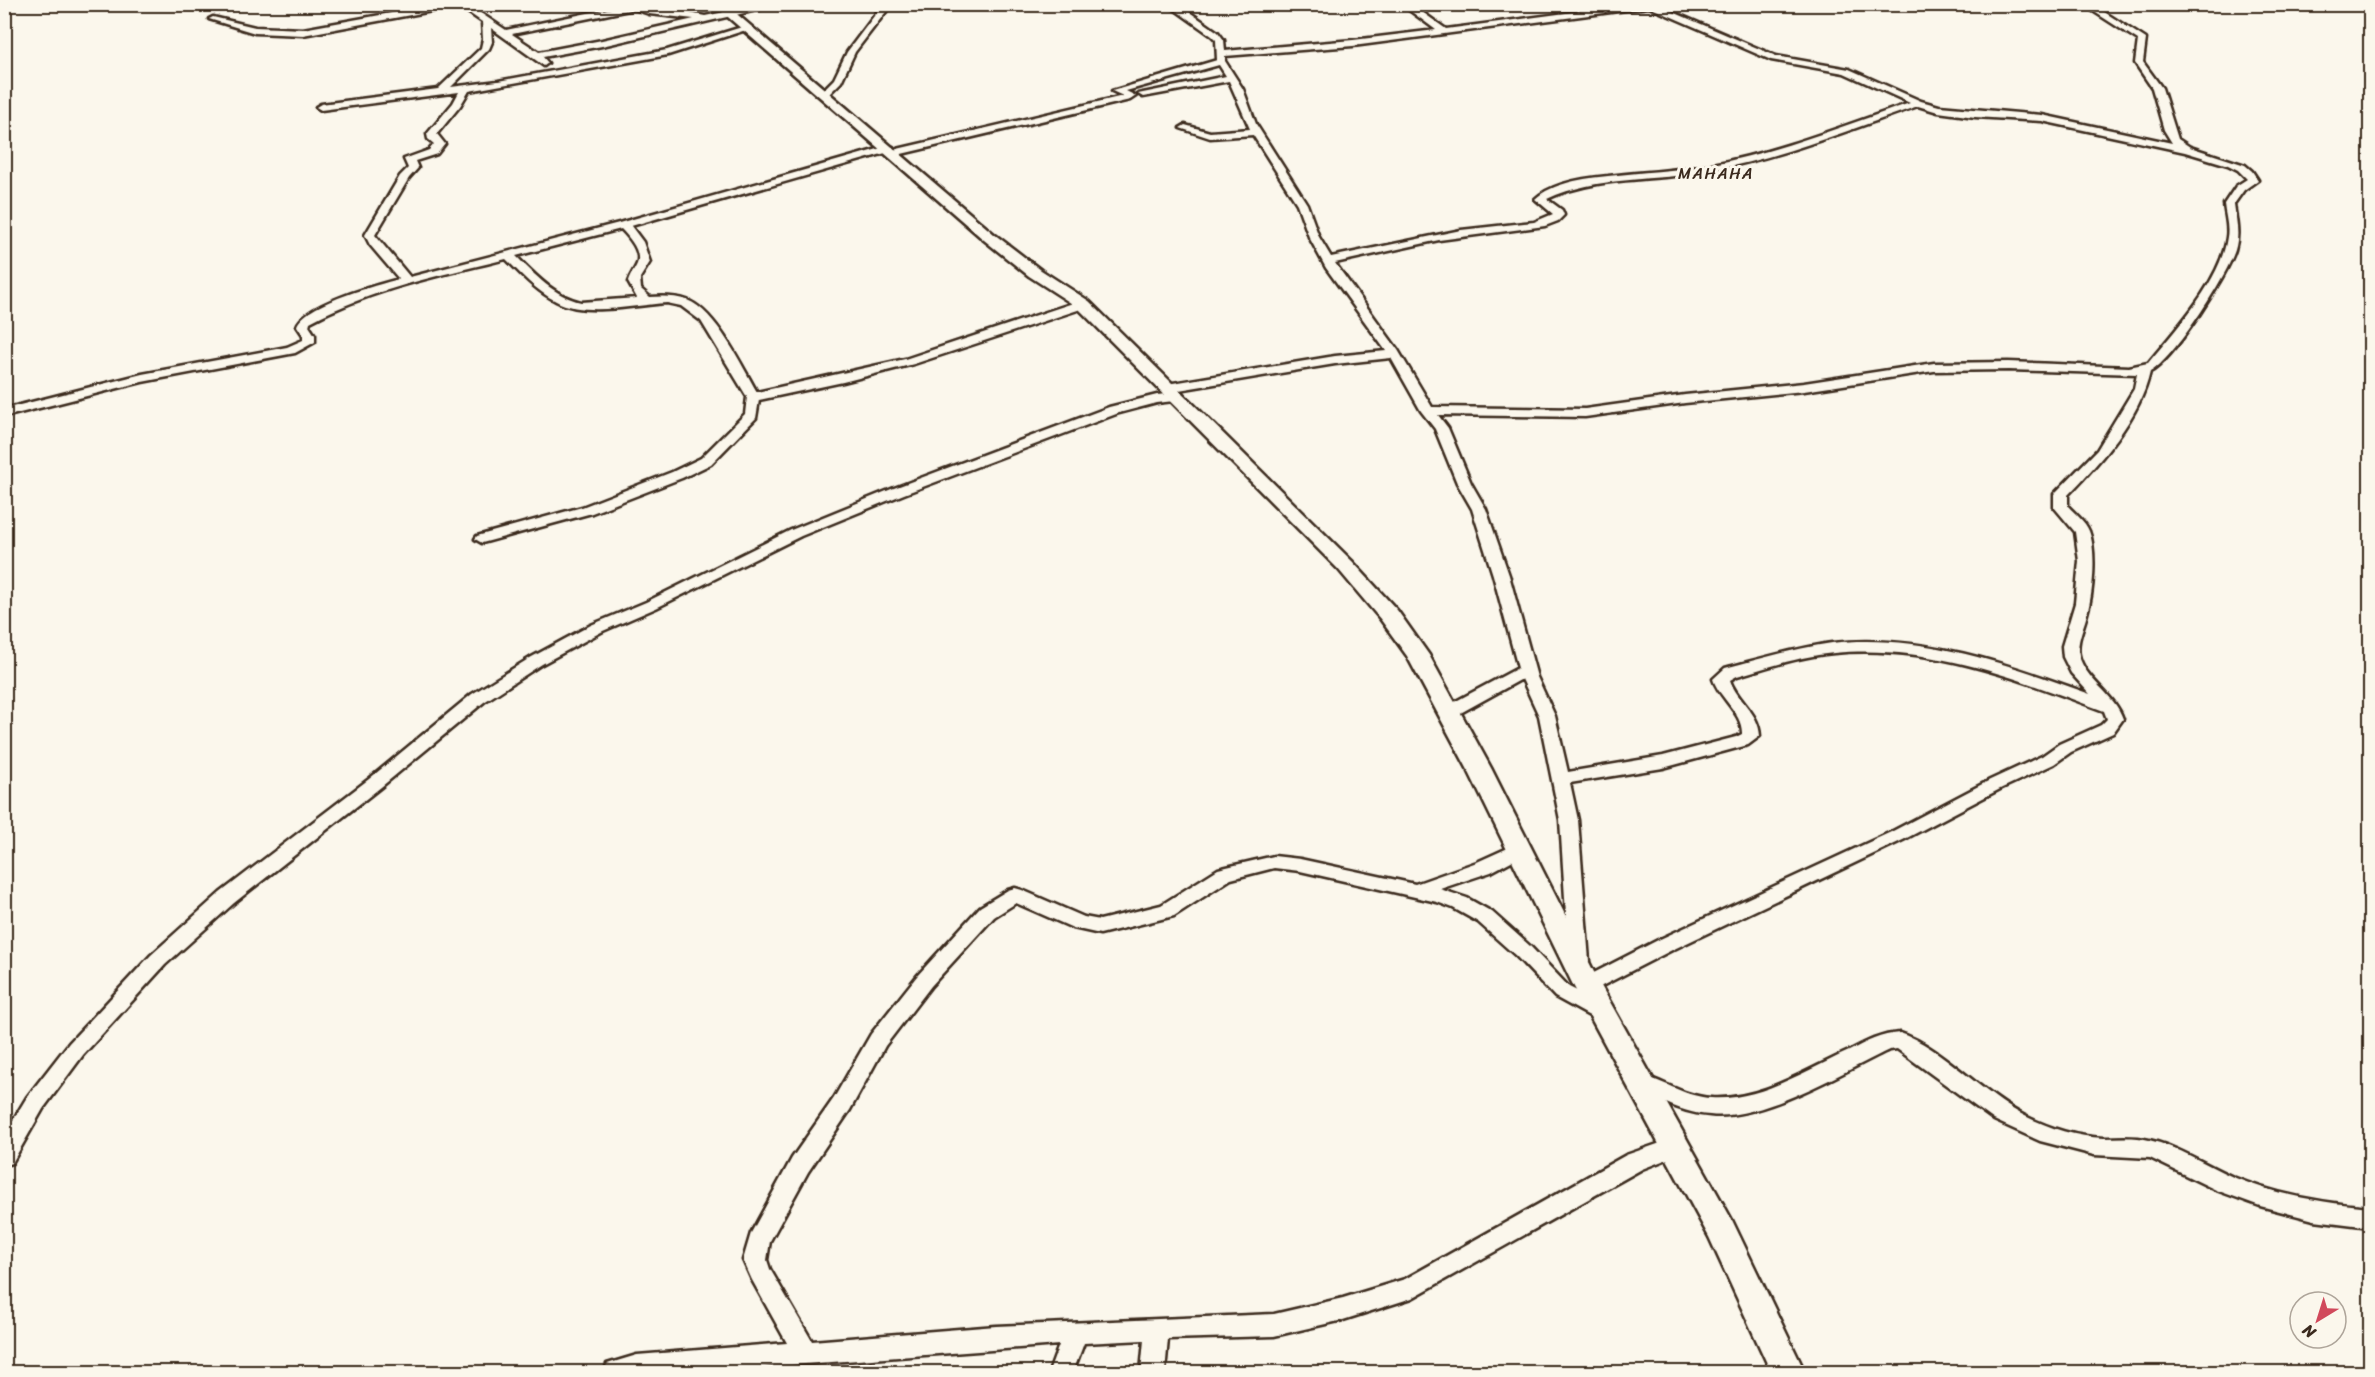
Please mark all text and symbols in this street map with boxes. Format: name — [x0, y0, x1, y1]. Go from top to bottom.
district label: MAHAHA — [1678, 159, 1754, 188]
north arrow — [2288, 1290, 2348, 1350]
text: N — [2295, 1316, 2323, 1347]

